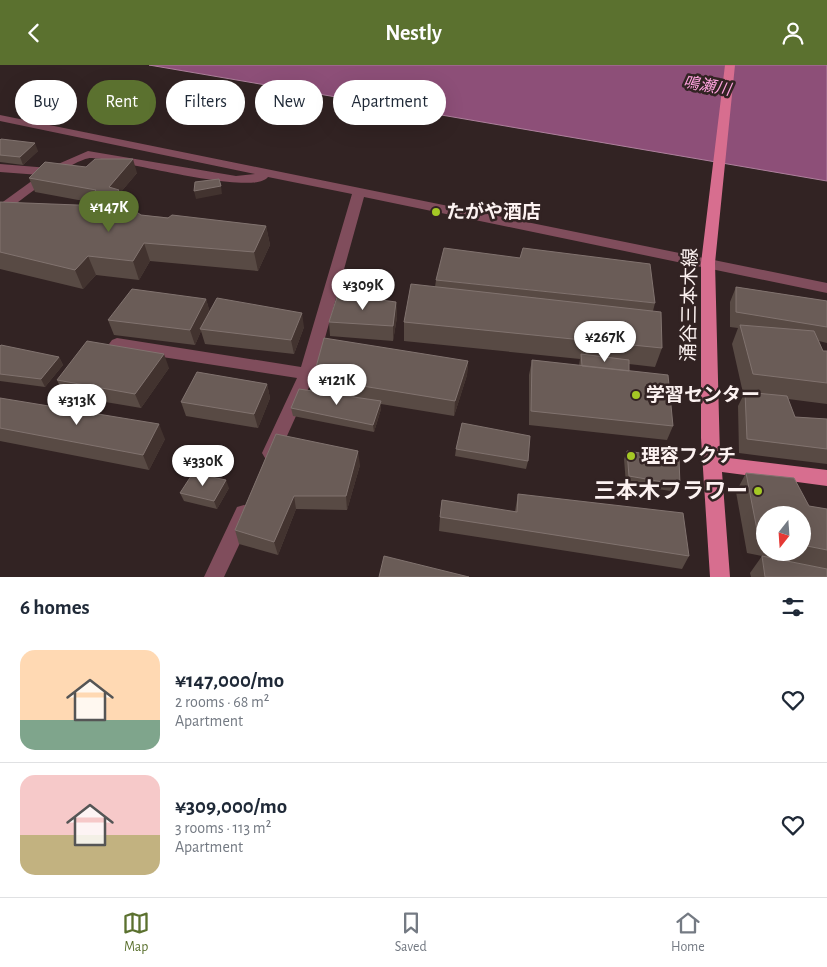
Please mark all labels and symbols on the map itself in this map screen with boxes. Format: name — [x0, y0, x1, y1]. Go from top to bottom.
water label: 鳴瀬川 — [682, 73, 734, 98]
pin: ¥147K — [74, 191, 144, 233]
place label: たがや酒店 — [446, 201, 541, 222]
marker: たがや酒店 — [430, 206, 442, 218]
street label: 涌谷三本木線 — [679, 248, 700, 362]
pin: ¥309K — [328, 269, 398, 311]
pin: ¥267K — [570, 321, 640, 363]
pin: ¥121K — [302, 363, 372, 406]
pin: ¥313K — [42, 383, 112, 426]
place label: 学習センター — [646, 384, 760, 405]
marker: 学習センター — [630, 389, 642, 401]
pin: ¥330K — [168, 445, 238, 487]
place label: 理容フクチ — [641, 446, 736, 466]
marker: 理容フクチ — [625, 450, 637, 462]
place label: 三本木フラワー — [594, 479, 748, 502]
marker: 三本木フラワー — [752, 485, 764, 497]
north arrow — [756, 506, 811, 561]

